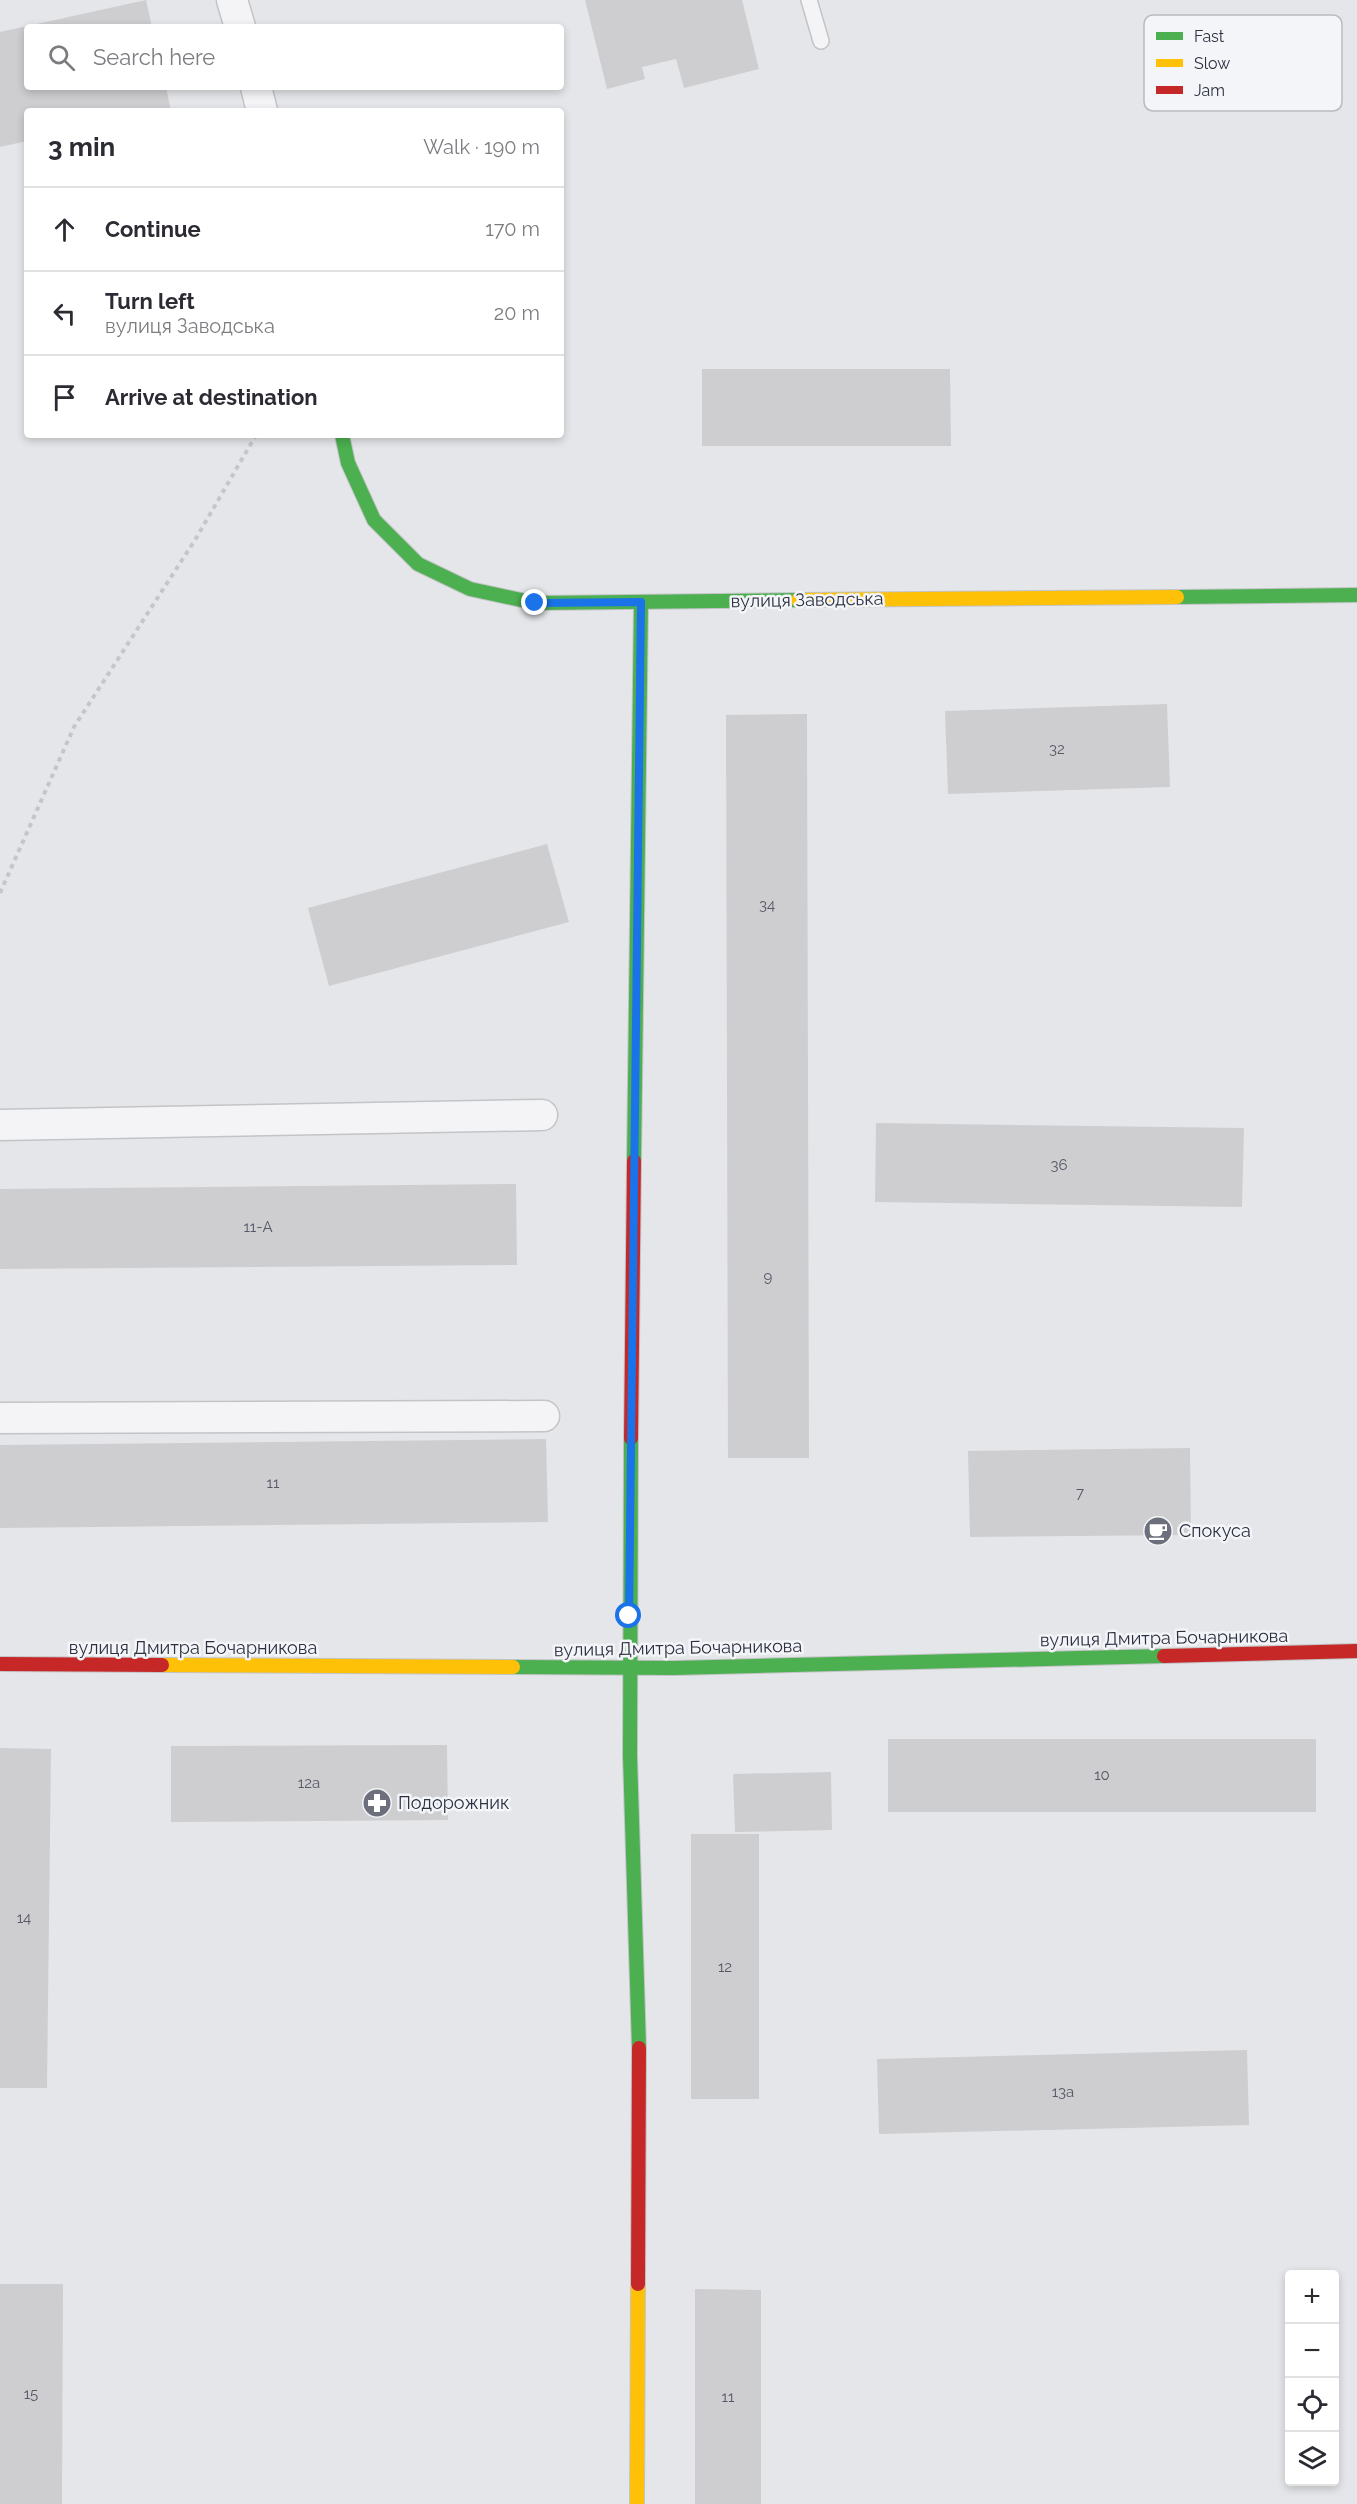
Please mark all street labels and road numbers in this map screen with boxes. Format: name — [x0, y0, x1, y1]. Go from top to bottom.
street label: вулиця Заводська — [730, 588, 884, 611]
street label: вулиця Дмитра Бочарникова — [1040, 1625, 1288, 1650]
street label: вулиця Дмитра Бочарникова — [554, 1635, 802, 1660]
street label: вулиця Дмитра Бочарникова — [69, 1637, 317, 1658]

